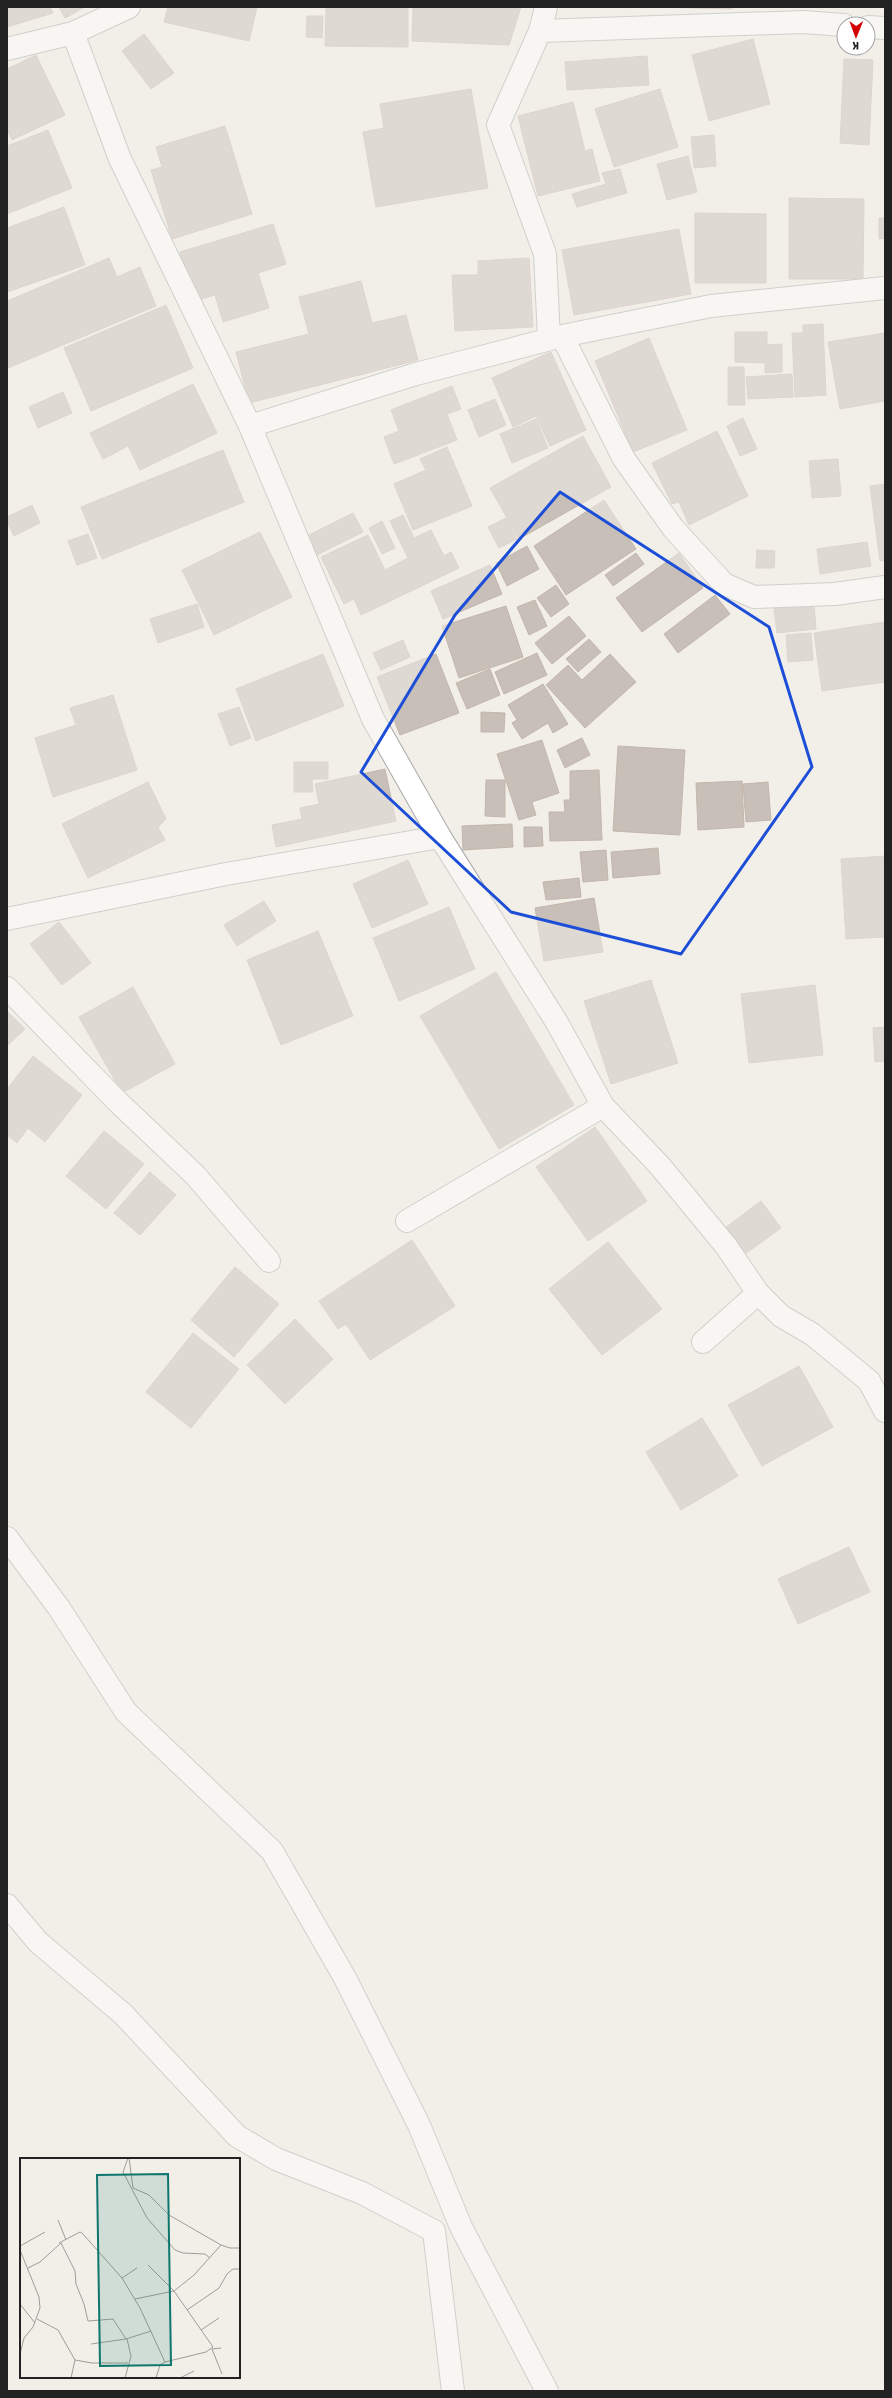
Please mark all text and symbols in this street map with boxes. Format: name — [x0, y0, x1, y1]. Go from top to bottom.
north arrow — [836, 16, 876, 56]
text: K — [852, 39, 859, 52]
inset map — [20, 2158, 240, 2378]

